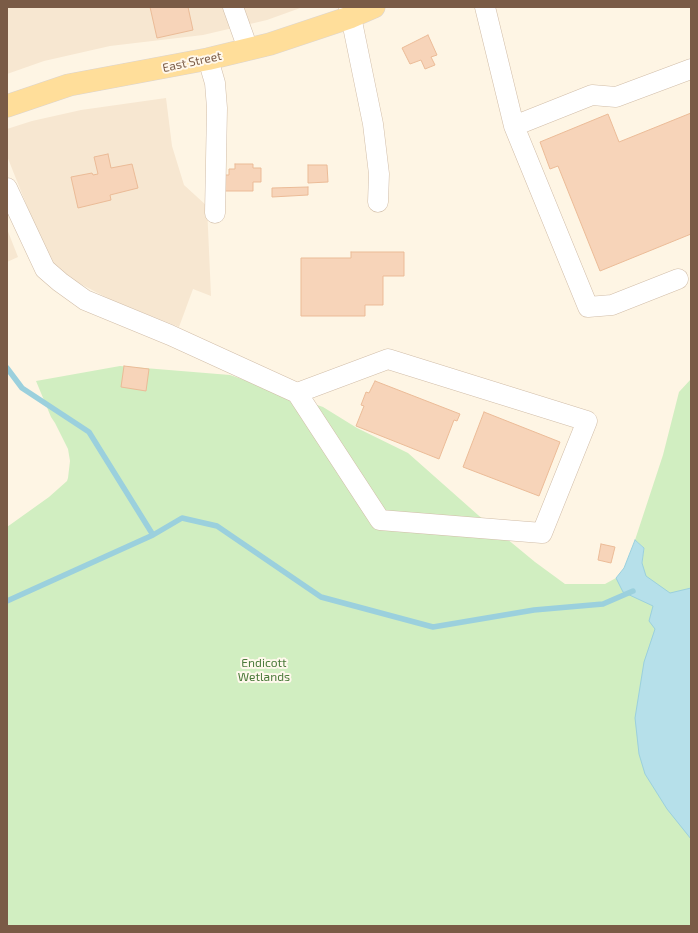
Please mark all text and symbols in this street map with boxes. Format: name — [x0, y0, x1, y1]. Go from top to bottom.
street label: East Street — [161, 49, 223, 75]
park label: Endicott Wetlands — [238, 656, 290, 684]

